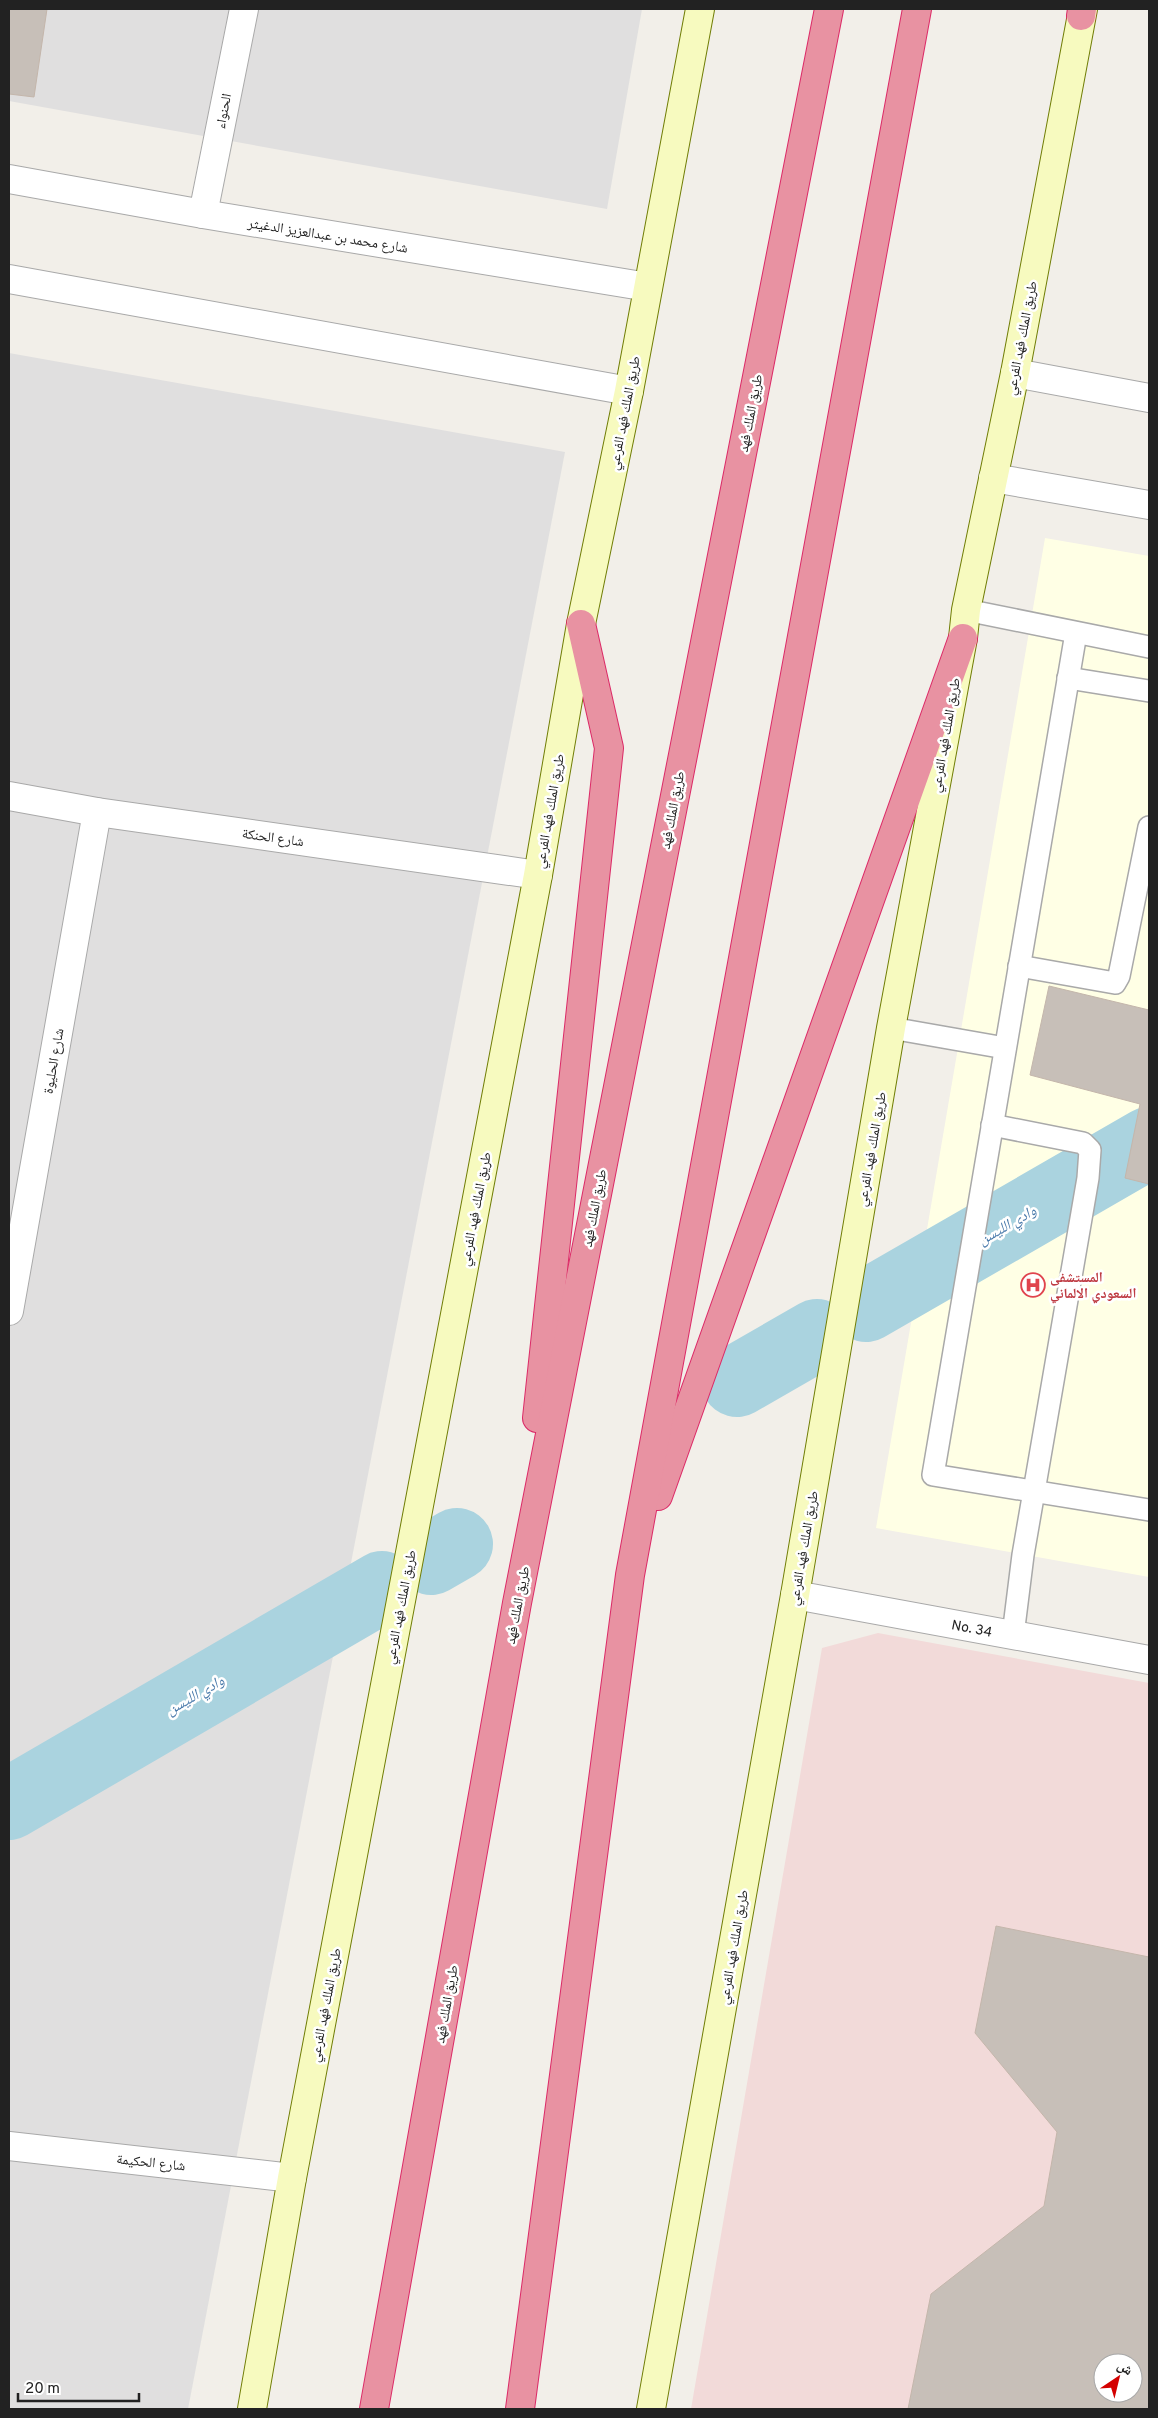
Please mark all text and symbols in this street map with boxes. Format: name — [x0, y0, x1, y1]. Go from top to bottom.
street label: الحنواء — [213, 92, 236, 130]
street label: شارع محمد بن عبدالعزيز الدغيثر — [246, 215, 409, 258]
street label: طريق الملك فهد الفرعي — [1003, 280, 1043, 397]
street label: طريق الملك فهد الفرعي — [606, 355, 646, 472]
street label: طريق الملك فهد — [736, 373, 767, 454]
street label: طريق الملك فهد الفرعي — [928, 677, 966, 794]
street label: طريق الملك فهد الفرعي — [532, 753, 570, 870]
street label: طريق الملك فهد — [658, 770, 689, 851]
street label: شارع الحنكة — [241, 826, 305, 851]
street label: شارع الحليوة — [40, 1027, 69, 1095]
street label: طريق الملك فهد الفرعي — [854, 1091, 892, 1208]
street label: طريق الملك فهد الفرعي — [457, 1151, 497, 1268]
street label: طريق الملك فهد — [580, 1168, 611, 1249]
water label: وادي الليسن — [975, 1202, 1041, 1251]
place label: المستشفى السعودي الالماني — [1050, 1270, 1136, 1304]
hospital icon: المستشفى السعودي الالماني — [1020, 1272, 1046, 1298]
street label: طريق الملك فهد الفرعي — [786, 1490, 824, 1607]
street label: طريق الملك فهد الفرعي — [382, 1549, 422, 1666]
street label: طريق الملك فهد — [503, 1565, 534, 1646]
street label: No. 34 — [950, 1617, 994, 1642]
water label: وادي الليسن — [163, 1672, 229, 1721]
street label: طريق الملك فهد الفرعي — [716, 1889, 754, 2006]
street label: طريق الملك فهد الفرعي — [307, 1947, 347, 2064]
street label: طريق الملك فهد — [432, 1964, 463, 2045]
street label: شارع الحكيمة — [116, 2151, 186, 2176]
north arrow — [1093, 2353, 1143, 2403]
text: ش — [1114, 2357, 1136, 2380]
scale bar — [18, 2370, 139, 2402]
text: 20 m — [25, 2380, 60, 2399]

